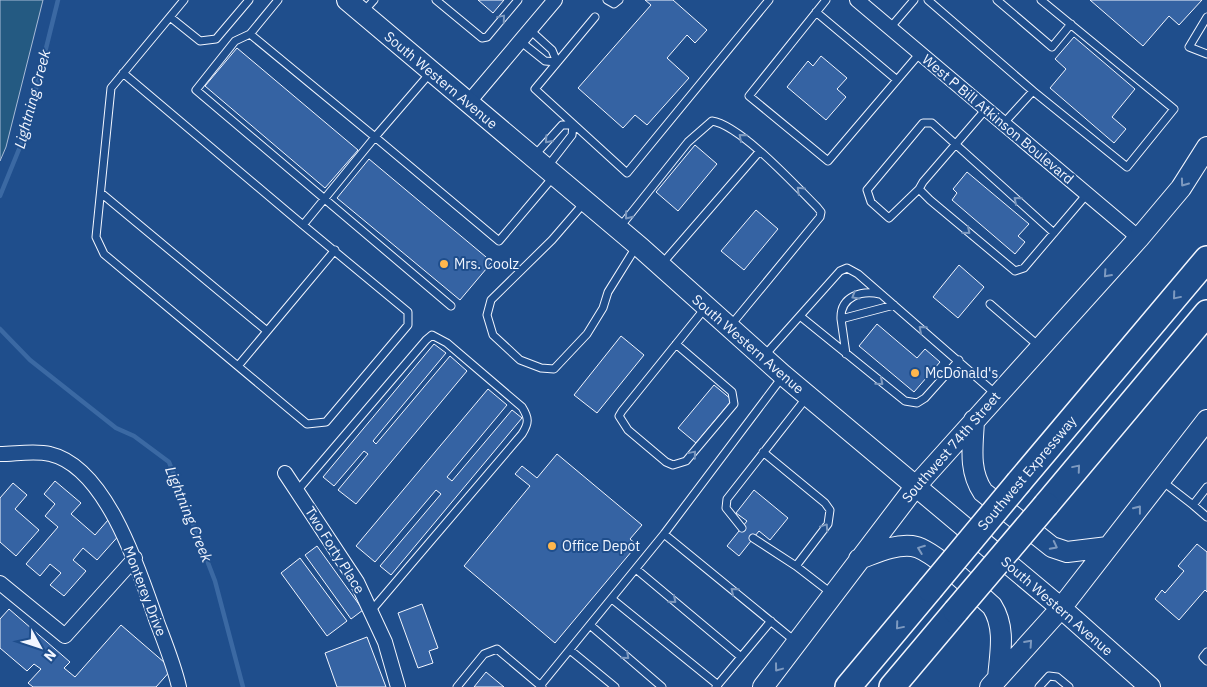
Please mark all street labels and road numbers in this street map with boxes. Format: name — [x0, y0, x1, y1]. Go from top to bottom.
street label: South Western Avenue — [381, 27, 502, 133]
street label: West P Bill Atkinson Boulevard — [918, 50, 1078, 188]
street label: South Western Avenue — [688, 290, 808, 398]
street label: Southwest 74th Street — [898, 388, 1004, 506]
street label: Southwest Expressway — [974, 412, 1080, 534]
street label: Two Forty Place — [301, 503, 369, 597]
street label: Monterey Drive — [120, 543, 171, 639]
street label: South Western Avenue — [997, 552, 1117, 660]

